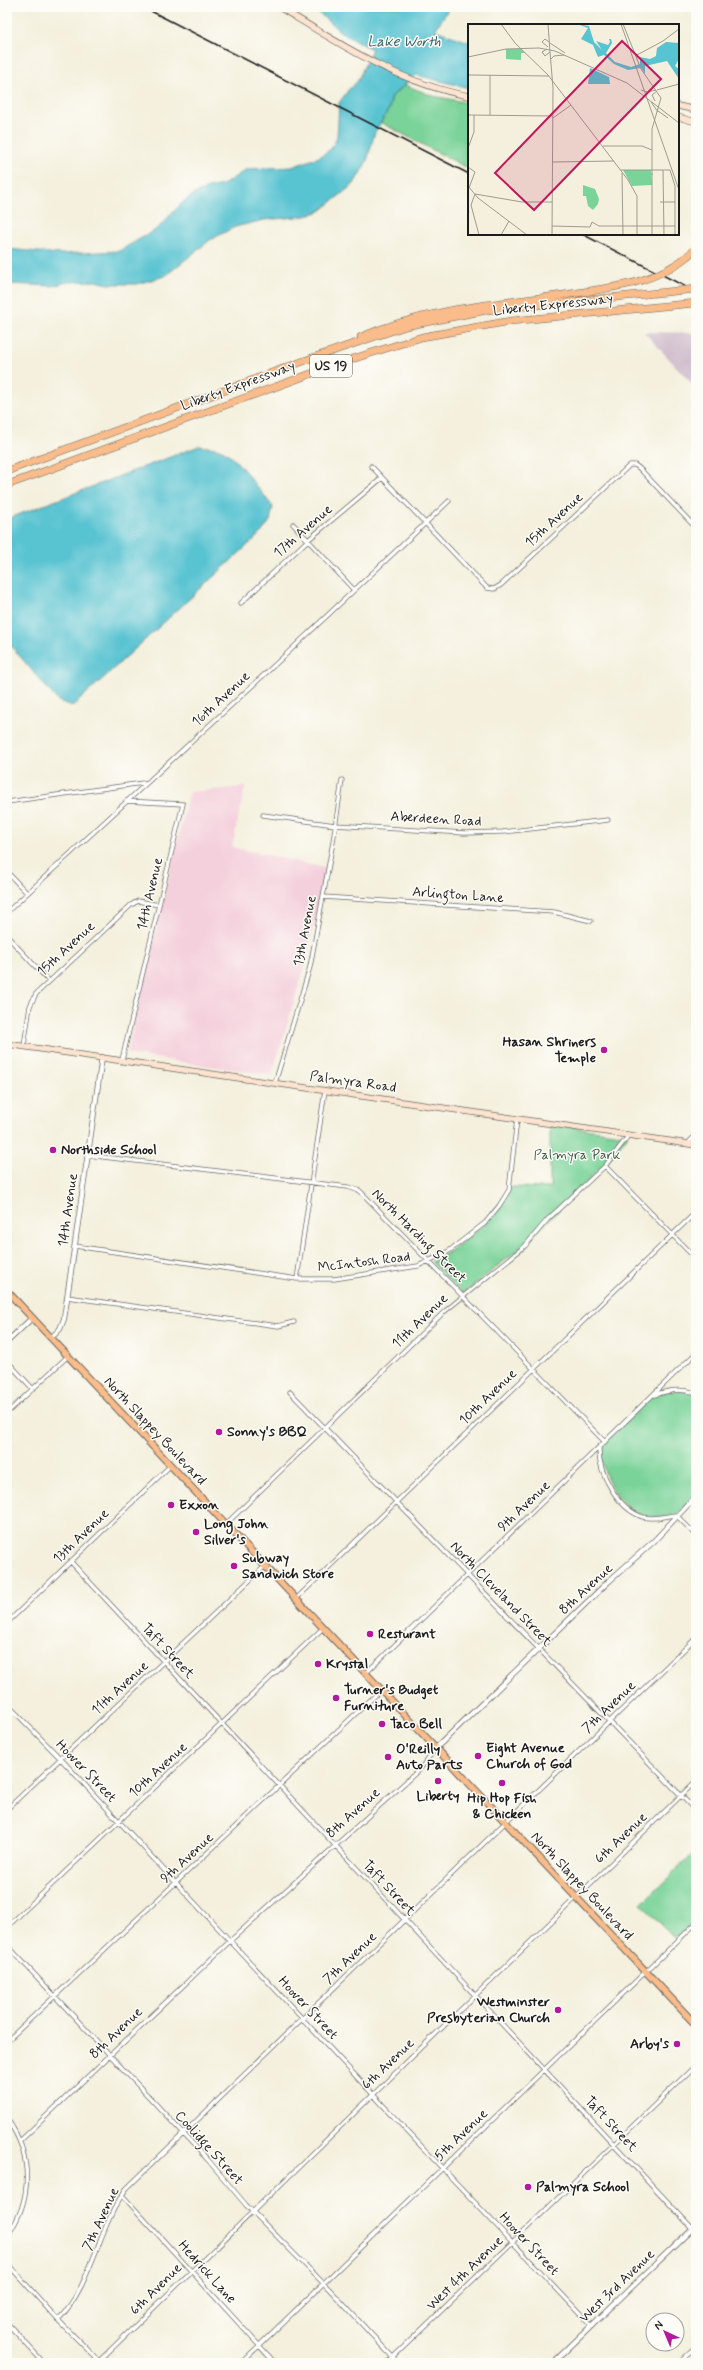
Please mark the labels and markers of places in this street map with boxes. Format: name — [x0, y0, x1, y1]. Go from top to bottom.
place label: Hasan Shriners Temple — [502, 1033, 596, 1067]
marker: Hasan Shriners Temple — [599, 1045, 609, 1055]
place label: Northside School — [61, 1141, 157, 1159]
marker: Northside School — [48, 1145, 58, 1155]
place label: Sonny's BBQ — [227, 1423, 307, 1441]
marker: Sonny's BBQ — [214, 1427, 224, 1437]
place label: Exxon — [179, 1496, 220, 1514]
marker: Exxon — [166, 1500, 176, 1510]
place label: Long John Silver's — [204, 1515, 269, 1549]
marker: Long John Silver's — [191, 1527, 201, 1537]
place label: Subway Sandwich Store — [242, 1549, 334, 1583]
marker: Subway Sandwich Store — [229, 1561, 239, 1571]
place label: Resturant — [378, 1625, 436, 1643]
marker: Resturant — [365, 1629, 375, 1639]
place label: Krystal — [326, 1655, 368, 1673]
marker: Krystal — [313, 1659, 323, 1669]
place label: Turner's Budget Furniture — [344, 1681, 439, 1715]
marker: Turner's Budget Furniture — [331, 1693, 341, 1703]
place label: Taco Bell — [390, 1715, 443, 1733]
marker: Taco Bell — [377, 1719, 387, 1729]
place label: Eight Avenue Church of God — [486, 1739, 572, 1773]
place label: O'Reilly Auto Parts — [396, 1740, 463, 1774]
marker: Eight Avenue Church of God — [473, 1751, 483, 1761]
marker: O'Reilly Auto Parts — [383, 1752, 393, 1762]
marker: Liberty — [433, 1776, 443, 1786]
marker: Hip Hop Fish & Chicken — [497, 1778, 507, 1788]
place label: Liberty — [417, 1787, 460, 1805]
place label: Hip Hop Fish & Chicken — [467, 1789, 537, 1823]
place label: Westminster Presbyterian Church — [427, 1993, 550, 2027]
marker: Westminster Presbyterian Church — [553, 2005, 563, 2015]
place label: Arby's — [630, 2035, 670, 2053]
marker: Arby's — [672, 2039, 682, 2049]
place label: Palmyra School — [536, 2178, 629, 2196]
marker: Palmyra School — [523, 2182, 533, 2192]

